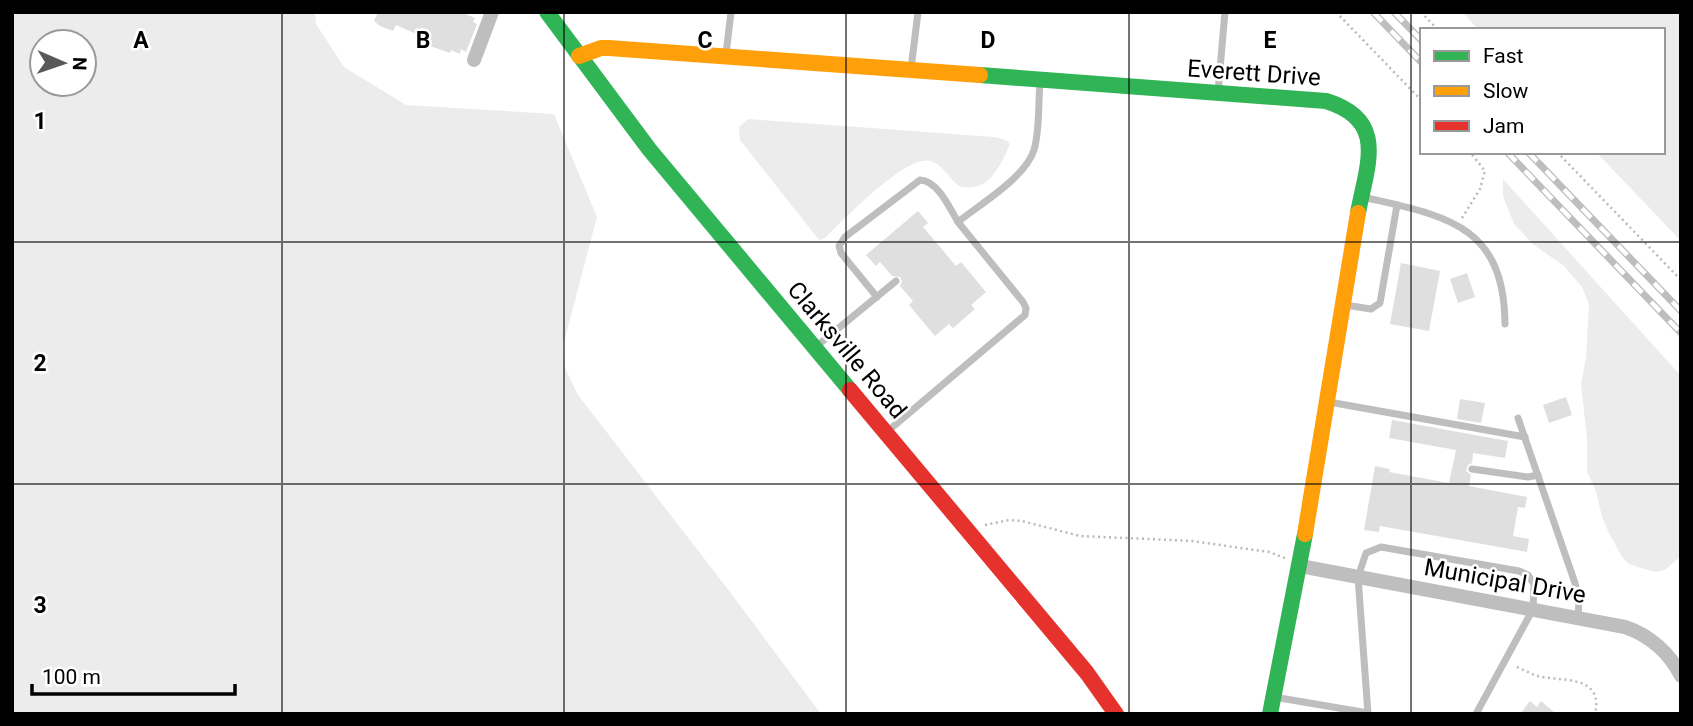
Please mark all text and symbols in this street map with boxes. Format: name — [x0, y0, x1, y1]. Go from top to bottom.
text: A — [133, 27, 149, 54]
text: B — [416, 27, 430, 54]
text: C — [697, 27, 713, 54]
text: D — [981, 27, 995, 54]
text: E — [1264, 27, 1277, 54]
north arrow — [28, 28, 98, 98]
legend — [1420, 28, 1665, 154]
text: Fast — [1483, 44, 1524, 68]
street label: Everett Drive — [1186, 54, 1322, 92]
text: N — [68, 56, 91, 71]
text: Slow — [1483, 79, 1529, 103]
text: 1 — [33, 108, 47, 135]
text: Jam — [1483, 114, 1524, 138]
street label: Clarksville Road — [782, 276, 912, 424]
text: 2 — [33, 350, 47, 377]
street label: Municipal Drive — [1422, 553, 1588, 609]
text: 3 — [33, 592, 47, 619]
scale bar — [32, 652, 234, 696]
text: 100 m — [42, 665, 101, 689]

